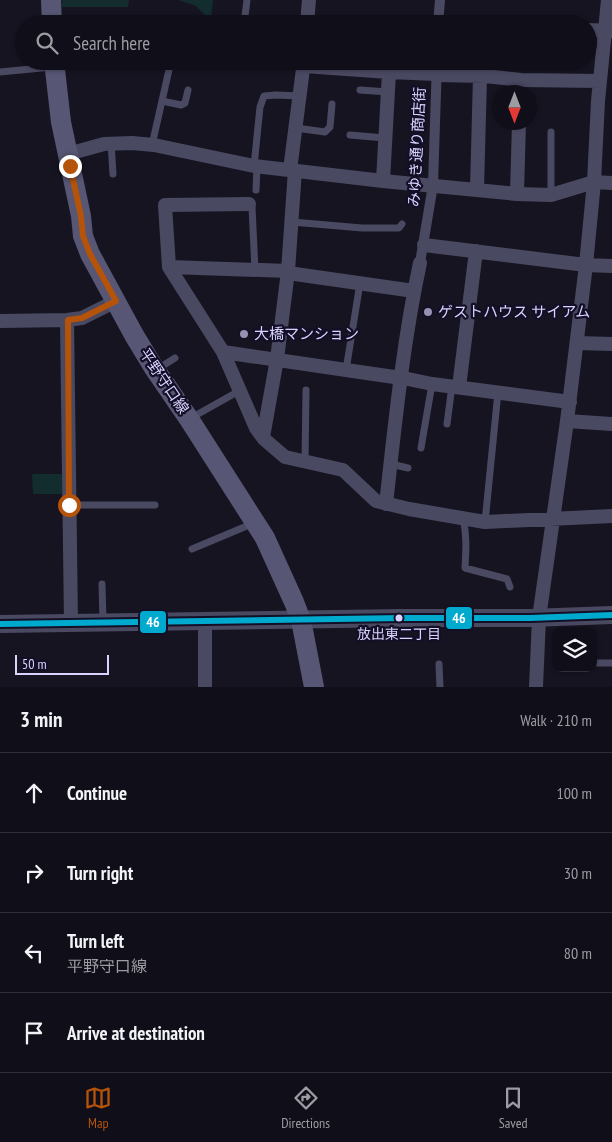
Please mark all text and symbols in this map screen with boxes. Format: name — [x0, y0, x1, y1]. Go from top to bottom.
search box — [15, 15, 597, 70]
icon: search — [33, 29, 61, 57]
text: Search here — [73, 31, 150, 55]
north arrow — [492, 85, 537, 130]
street label: みゆき通り商店街 — [404, 87, 429, 207]
route end — [59, 155, 82, 178]
place label: ゲストハウス サイアム — [438, 302, 590, 321]
marker: ゲストハウス サイアム — [422, 306, 434, 318]
place label: 大橋マンション — [254, 324, 359, 343]
marker: 大橋マンション — [238, 328, 250, 340]
street label: 平野守口線 — [136, 344, 193, 417]
route start — [58, 494, 81, 517]
line badge: 46 — [445, 606, 473, 630]
text: 46 — [452, 609, 466, 627]
line badge: 46 — [139, 610, 167, 634]
text: 46 — [146, 613, 160, 631]
marker: 放出東二丁目 — [394, 613, 404, 623]
place label: 放出東二丁目 — [357, 625, 441, 643]
map controls — [552, 627, 597, 672]
button: layers — [552, 627, 597, 672]
scale bar — [15, 652, 109, 675]
text: 50 m — [22, 655, 47, 673]
text: 3 min — [20, 706, 62, 733]
text: Walk · 210 m — [520, 710, 592, 730]
icon: ahead — [20, 779, 48, 807]
text: Continue — [67, 781, 127, 805]
text: 100 m — [557, 783, 592, 803]
icon: right — [20, 859, 48, 887]
text: Turn right — [67, 861, 133, 885]
text: 30 m — [564, 863, 592, 883]
text: Turn left — [67, 929, 124, 953]
icon: left — [20, 939, 48, 967]
text: 80 m — [564, 943, 592, 963]
text: 平野守口線 — [67, 956, 147, 976]
icon: arrive — [20, 1019, 48, 1047]
text: Arrive at destination — [67, 1021, 205, 1045]
tab: Map — [84, 1084, 112, 1132]
tab: Directions — [281, 1084, 330, 1132]
tab: Saved — [499, 1084, 528, 1132]

